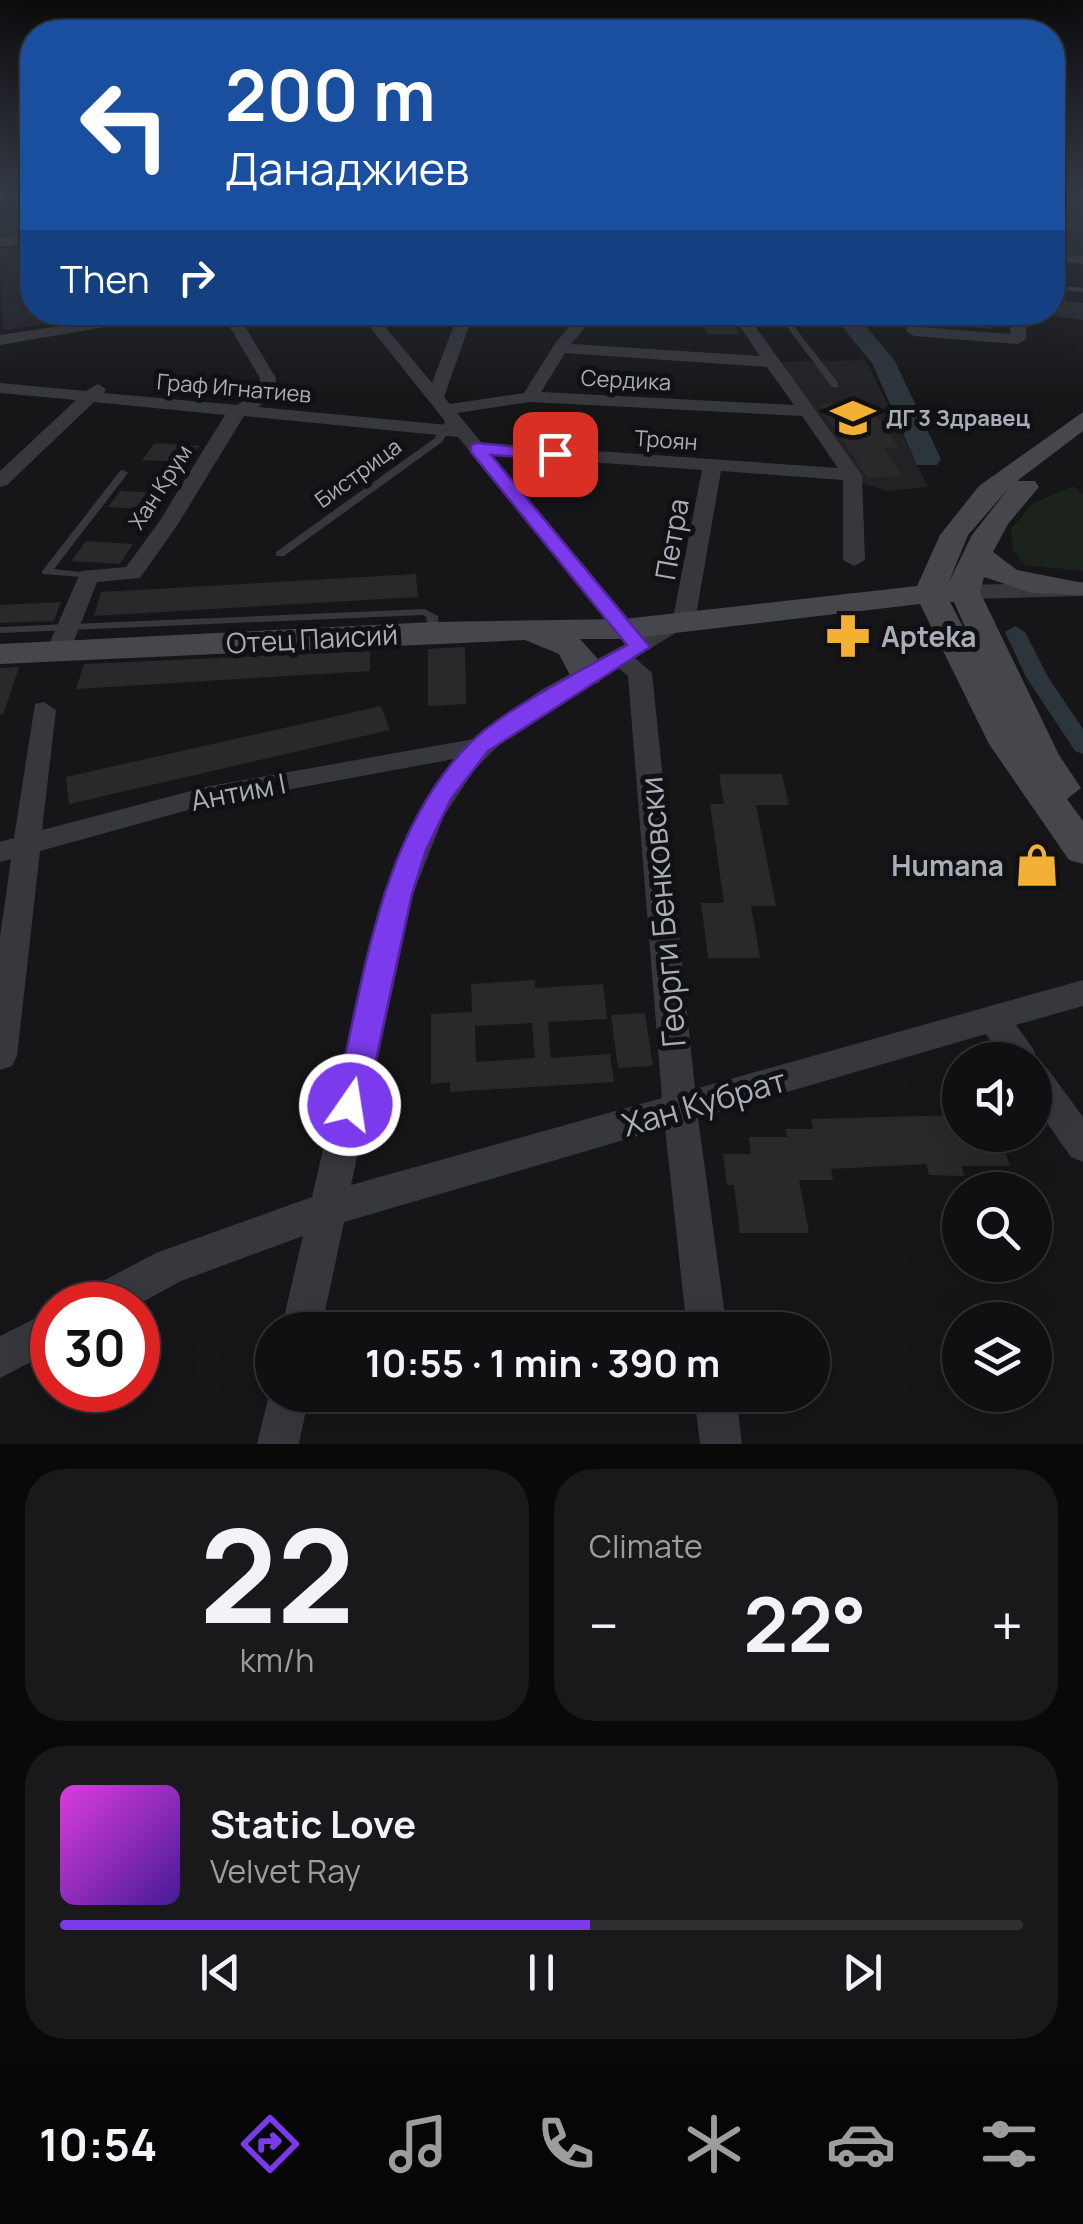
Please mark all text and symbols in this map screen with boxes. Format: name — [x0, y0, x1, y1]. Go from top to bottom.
text: 200 m — [225, 46, 436, 142]
icon: left — [60, 60, 190, 190]
text: Данаджиев — [225, 137, 469, 199]
icon: right — [169, 250, 224, 305]
text: Then — [60, 252, 149, 304]
street label: Сердика — [580, 363, 672, 397]
street label: Граф Игнатиев — [156, 366, 313, 410]
school or university icon: ДГ 3 Здравец — [829, 394, 877, 442]
place label: ДГ 3 Здравец — [886, 403, 1030, 433]
pin — [513, 412, 598, 497]
street label: Троян — [633, 423, 699, 457]
icon: arrive — [528, 427, 583, 482]
street label: Бистрица — [309, 431, 407, 515]
street label: Хан Крум — [121, 439, 199, 535]
street label: Петра — [645, 495, 697, 583]
pharmacy icon: Apteka — [824, 612, 872, 660]
street label: Отец Паисий — [225, 615, 399, 661]
place label: Apteka — [881, 617, 976, 655]
street label: Антим I — [187, 763, 289, 819]
street label: Георги Бенковски — [628, 775, 696, 1049]
shop icon: Humana — [1013, 841, 1061, 889]
place label: Humana — [891, 846, 1004, 884]
map controls — [942, 1042, 1052, 1412]
button: sound — [942, 1042, 1052, 1152]
position arrow — [298, 1053, 402, 1157]
street label: Хан Кубрат — [617, 1058, 791, 1146]
button: search — [942, 1172, 1052, 1282]
speed limit sign: 30 — [30, 1282, 160, 1412]
button: layers — [942, 1302, 1052, 1412]
text: 10:55 · 1 min · 390 m — [365, 1336, 720, 1388]
text: 22 — [200, 1484, 354, 1662]
text: Climate — [589, 1524, 703, 1568]
text: 22° — [743, 1572, 867, 1675]
text: − — [589, 1587, 619, 1663]
text: + — [991, 1587, 1023, 1663]
text: km/h — [240, 1638, 314, 1682]
text: Static Love — [210, 1797, 416, 1849]
text: Velvet Ray — [210, 1849, 361, 1893]
icon: previous — [193, 1945, 248, 2000]
icon: pause — [514, 1945, 569, 2000]
icon: next — [835, 1945, 890, 2000]
icon: directions — [235, 2109, 305, 2179]
icon: music — [383, 2109, 453, 2179]
icon: phone — [531, 2109, 601, 2179]
icon: climate — [679, 2109, 749, 2179]
icon: car — [826, 2109, 896, 2179]
icon: filters — [974, 2109, 1044, 2179]
text: 10:54 — [39, 2113, 157, 2175]

